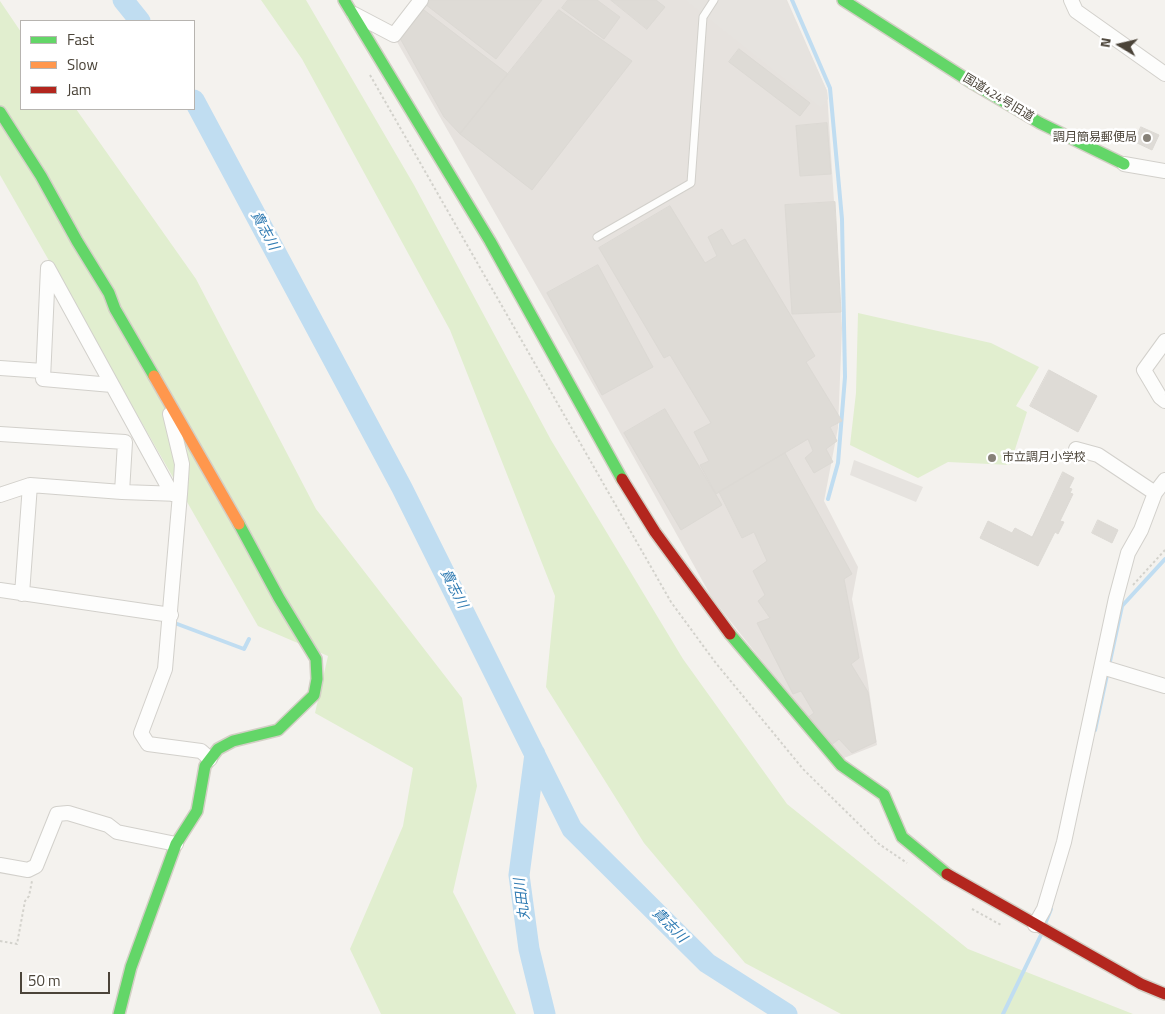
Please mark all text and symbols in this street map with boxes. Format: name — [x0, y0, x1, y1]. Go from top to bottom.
legend — [20, 20, 195, 110]
north arrow — [1095, 20, 1145, 70]
text: Fast — [67, 28, 94, 51]
text: N — [1094, 36, 1116, 49]
text: Slow — [67, 53, 98, 76]
street label: 国道424号旧道 — [960, 71, 1036, 125]
text: Jam — [67, 78, 91, 101]
place label: 調月簡易郵便局 — [1053, 131, 1137, 145]
marker: 調月簡易郵便局 — [1141, 132, 1153, 144]
water label: 貴志川 — [247, 209, 281, 253]
place label: 市立調月小学校 — [1002, 451, 1086, 465]
marker: 市立調月小学校 — [986, 452, 998, 464]
water label: 貴志川 — [436, 566, 470, 612]
water label: 丸田川 — [512, 877, 534, 921]
water label: 貴志川 — [648, 905, 690, 947]
scale bar — [22, 962, 112, 994]
text: 50 m — [28, 969, 61, 992]

